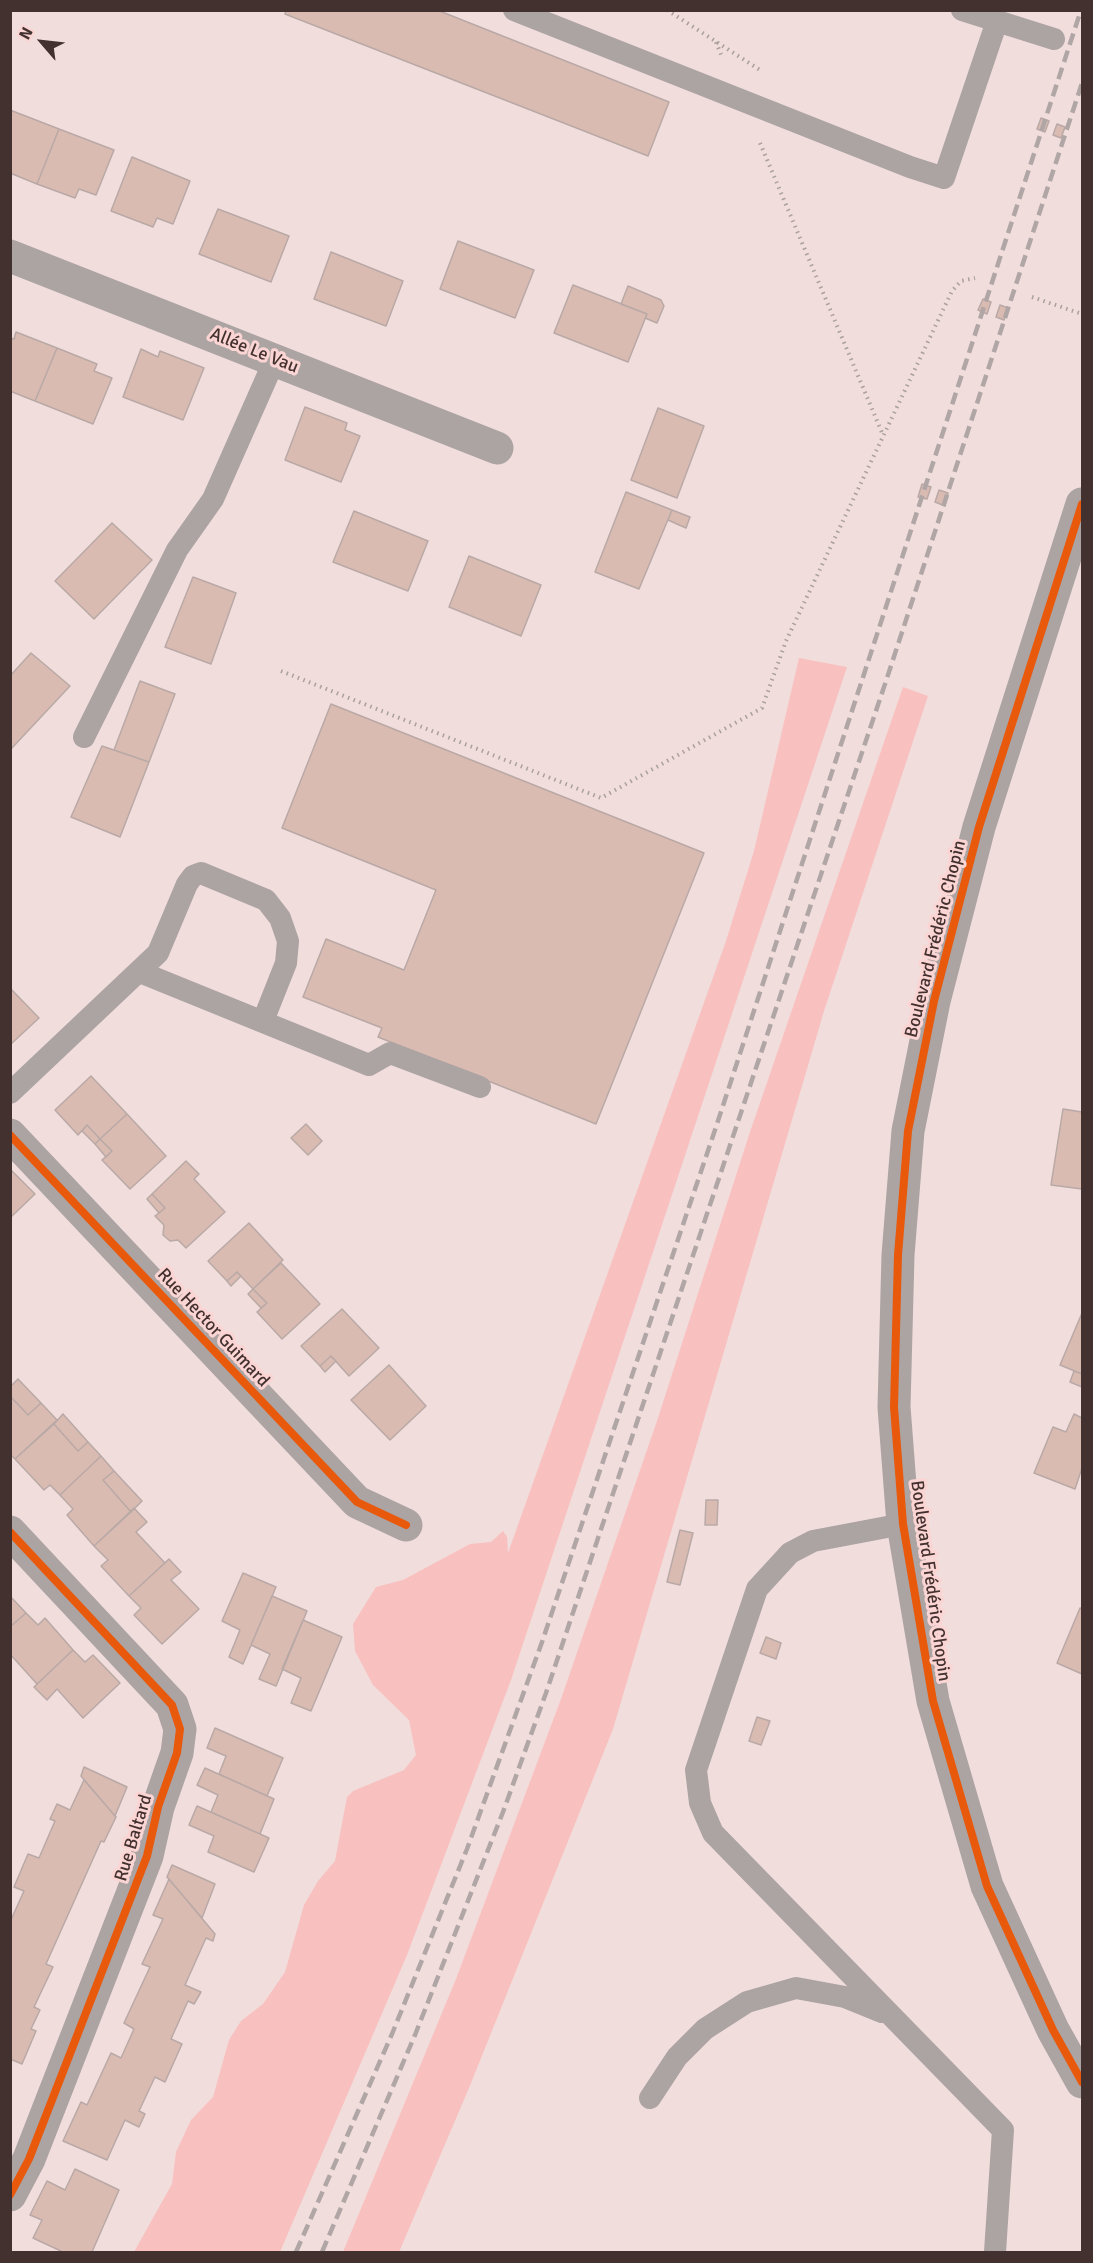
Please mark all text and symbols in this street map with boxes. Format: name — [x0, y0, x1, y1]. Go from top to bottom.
north arrow — [12, 12, 72, 72]
text: N — [15, 24, 38, 43]
street label: Allée Le Vau — [207, 323, 301, 379]
street label: Boulevard Frédéric Chopin — [901, 838, 971, 1040]
street label: Rue Hector Guimard — [152, 1264, 274, 1392]
street label: Boulevard Frédéric Chopin — [905, 1479, 955, 1683]
street label: Rue Baltard — [111, 1792, 157, 1884]

